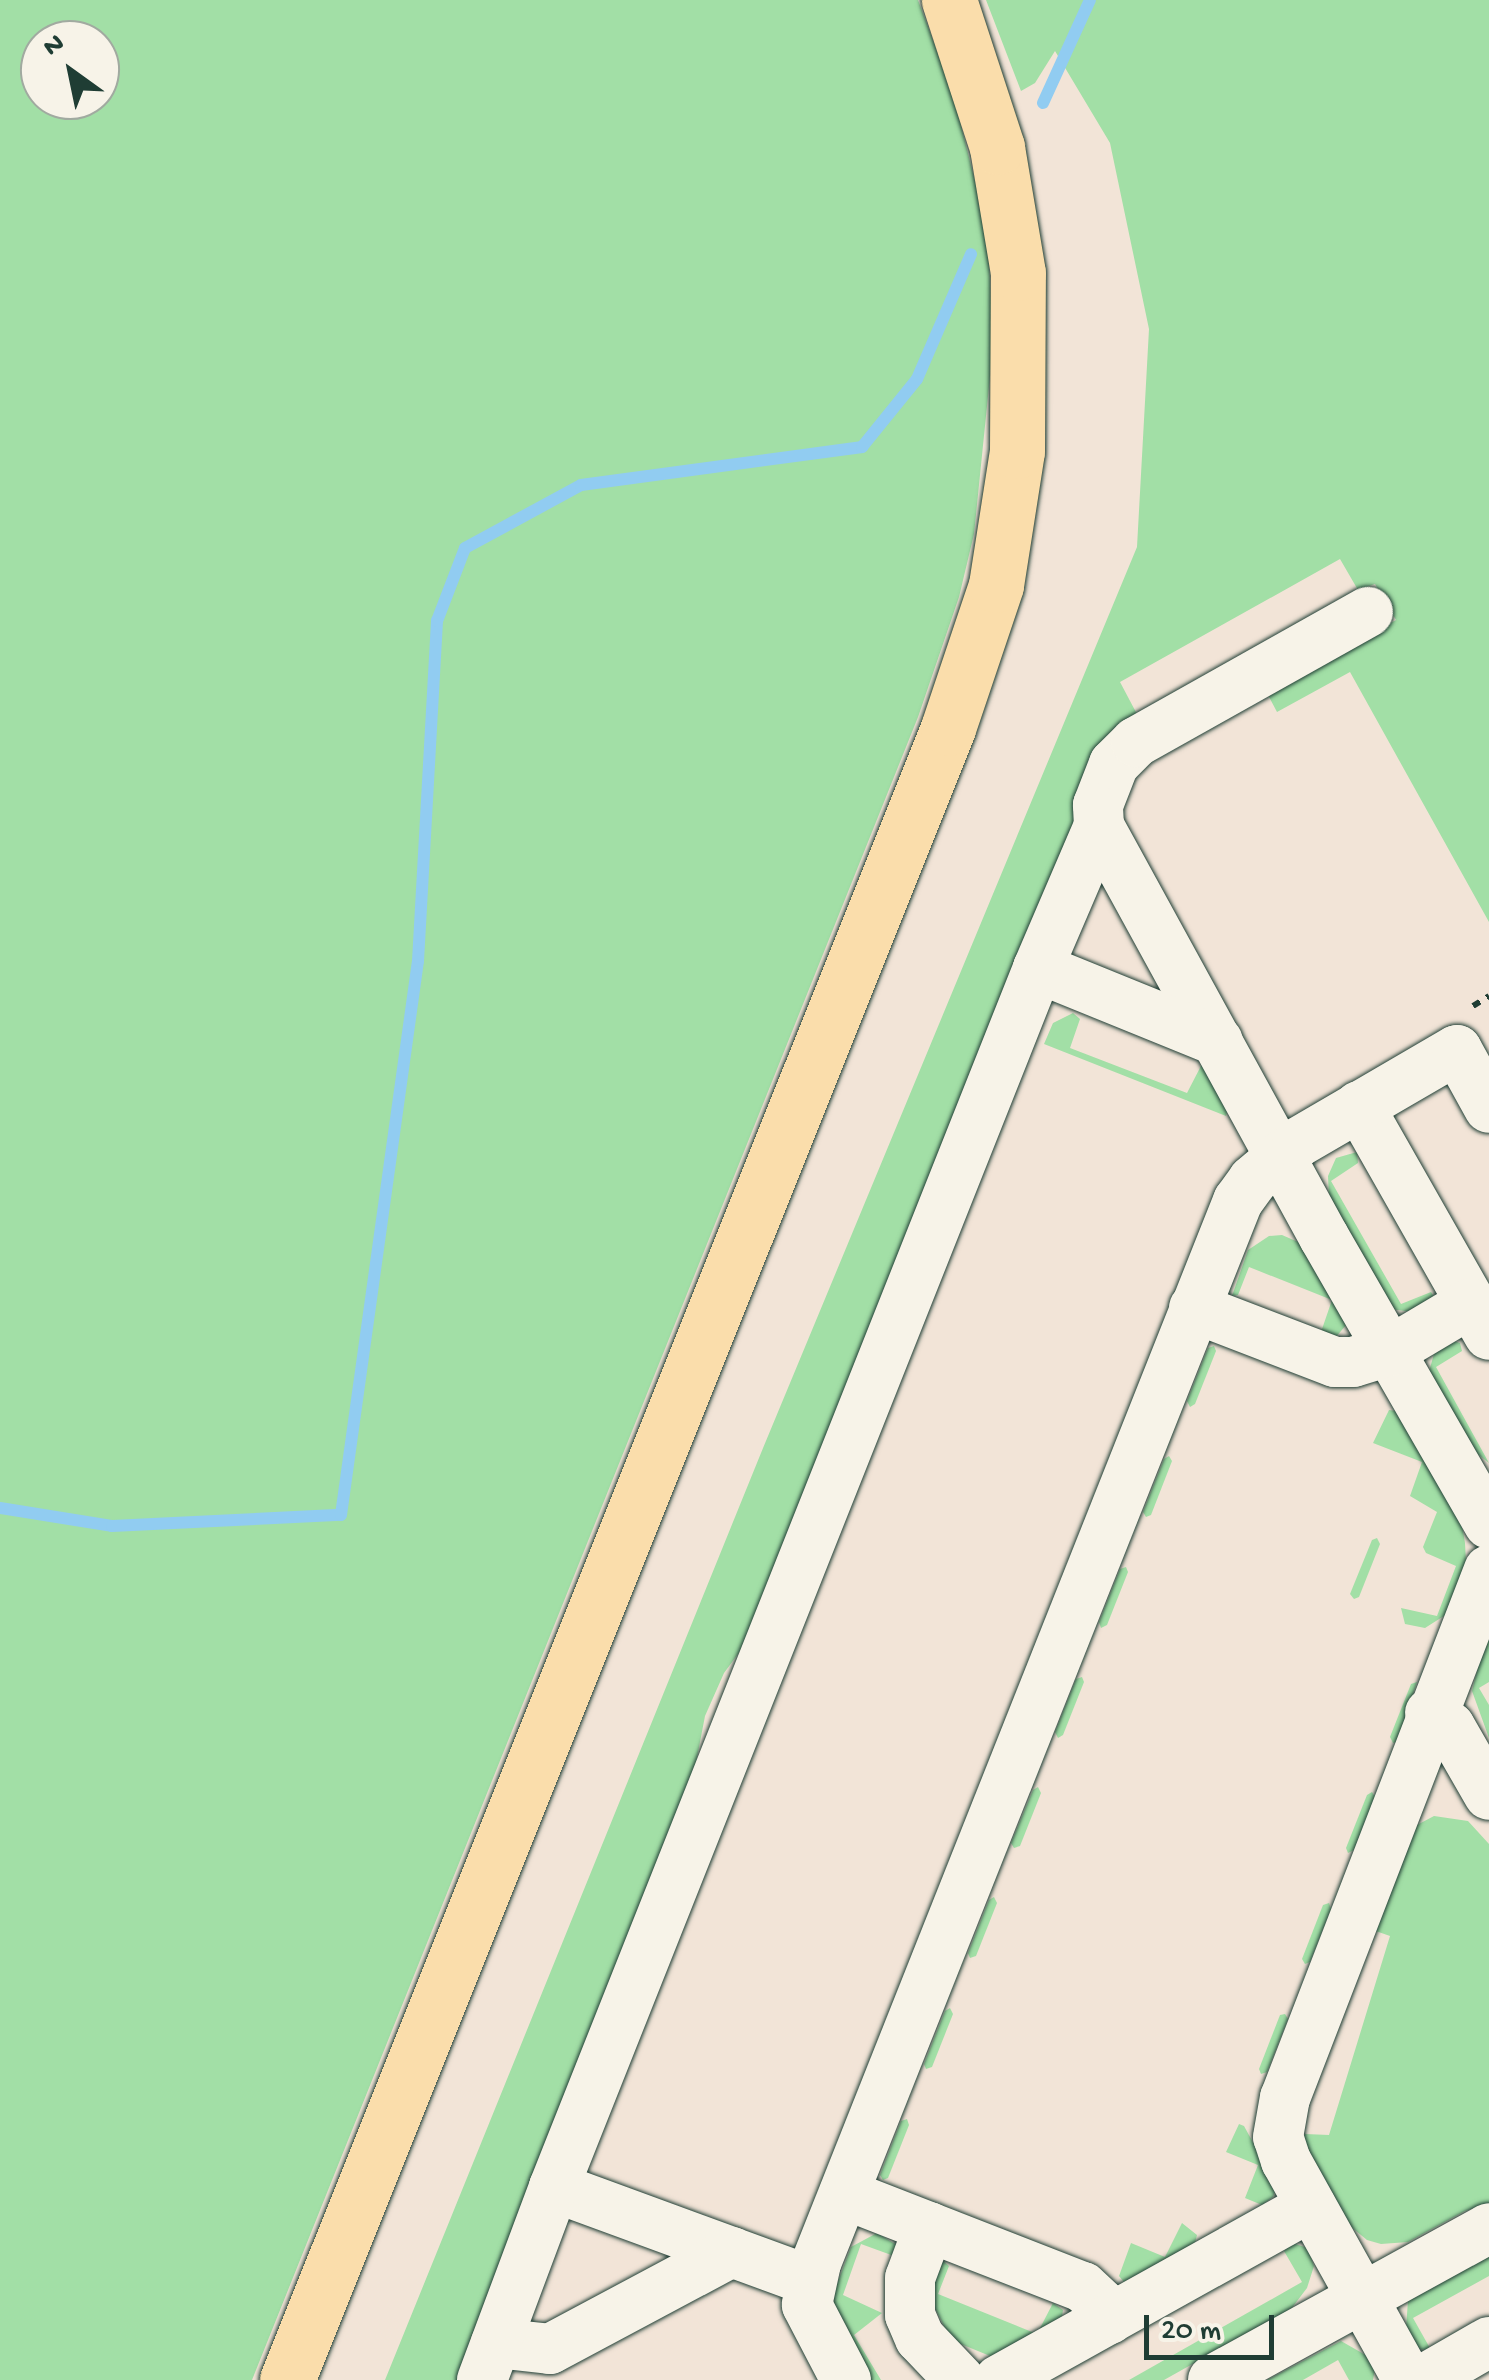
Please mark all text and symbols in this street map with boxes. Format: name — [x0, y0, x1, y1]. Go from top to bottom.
north arrow — [20, 20, 120, 120]
text: N — [38, 27, 71, 65]
scale bar — [1149, 2295, 1279, 2357]
text: 20 m — [1161, 2315, 1221, 2350]

